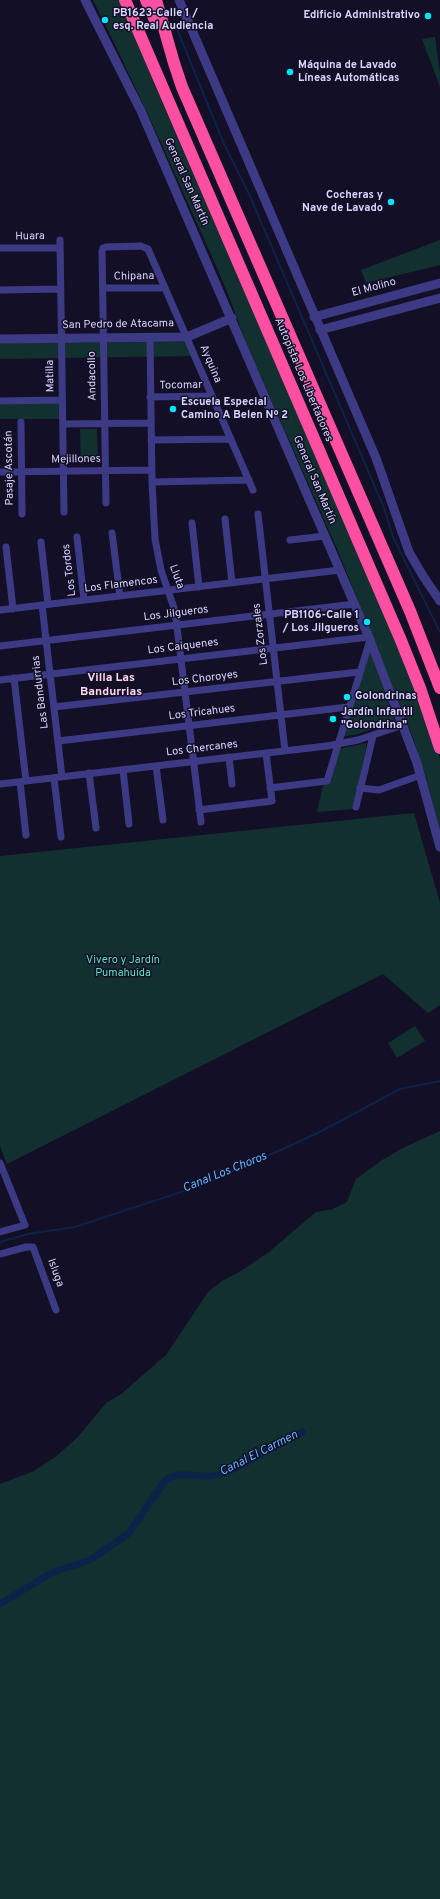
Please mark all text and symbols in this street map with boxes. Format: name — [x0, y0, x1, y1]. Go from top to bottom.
place label: PB1623-Calle 1 / esq. Real Audiencia — [113, 7, 213, 33]
place label: Edificio Administrativo — [303, 9, 420, 23]
marker: Edificio Administrativo — [423, 11, 433, 21]
marker: PB1623-Calle 1 / esq. Real Audiencia — [100, 15, 110, 25]
place label: Máquina de Lavado Líneas Automáticas — [298, 59, 400, 85]
marker: Máquina de Lavado Líneas Automáticas — [285, 67, 295, 77]
street label: General San Martín — [161, 136, 211, 228]
place label: Cocheras y Nave de Lavado — [302, 189, 383, 215]
marker: Cocheras y Nave de Lavado — [386, 197, 396, 207]
street label: Huara — [15, 230, 45, 244]
street label: Chipana — [114, 270, 154, 284]
street label: El Molino — [350, 276, 398, 300]
street label: Autopista Los Libertadores — [271, 316, 335, 444]
street label: San Pedro de Atacama — [62, 317, 174, 333]
street label: Ayquina — [196, 343, 224, 385]
street label: Andacollo — [86, 351, 100, 401]
street label: Matilla — [44, 360, 58, 392]
street label: Tocomar — [159, 379, 203, 393]
place label: Escuela Especial Camino A Belen Nº 2 — [181, 396, 288, 422]
marker: Escuela Especial Camino A Belen Nº 2 — [168, 404, 178, 414]
street label: Pasaje Ascotán — [3, 430, 17, 506]
street label: General San Martín — [289, 434, 339, 526]
street label: Mejillones — [51, 453, 101, 467]
street label: Los Tordos — [60, 543, 80, 597]
street label: Lluta — [166, 563, 186, 591]
street label: Los Flamencos — [84, 574, 158, 596]
street label: Los Zorzales — [251, 602, 271, 666]
street label: Los Jilgueros — [143, 603, 209, 625]
place label: PB1106-Calle 1 / Los Jilgueros — [283, 609, 359, 635]
marker: PB1106-Calle 1 / Los Jilgueros — [362, 617, 372, 627]
street label: Los Caiquenes — [147, 636, 219, 658]
street label: Las Bandurrias — [30, 655, 52, 729]
street label: Los Choroyes — [171, 668, 239, 690]
district label: Villa Las Bandurrias — [80, 672, 142, 700]
place label: Golondrinas — [355, 690, 417, 704]
marker: Golondrinas — [342, 692, 352, 702]
street label: Los Tricahues — [168, 702, 236, 724]
place label: Jardín Infantil "Golondrina" — [341, 706, 413, 732]
marker: Jardín Infantil "Golondrina" — [328, 714, 338, 724]
street label: Los Chercanes — [165, 738, 239, 760]
park label: Vivero y Jardín Pumahuida — [86, 954, 160, 980]
water label: Canal Los Choros — [181, 1150, 269, 1196]
street label: Isluga — [44, 1257, 66, 1289]
water label: Canal El Carmen — [218, 1428, 300, 1480]

